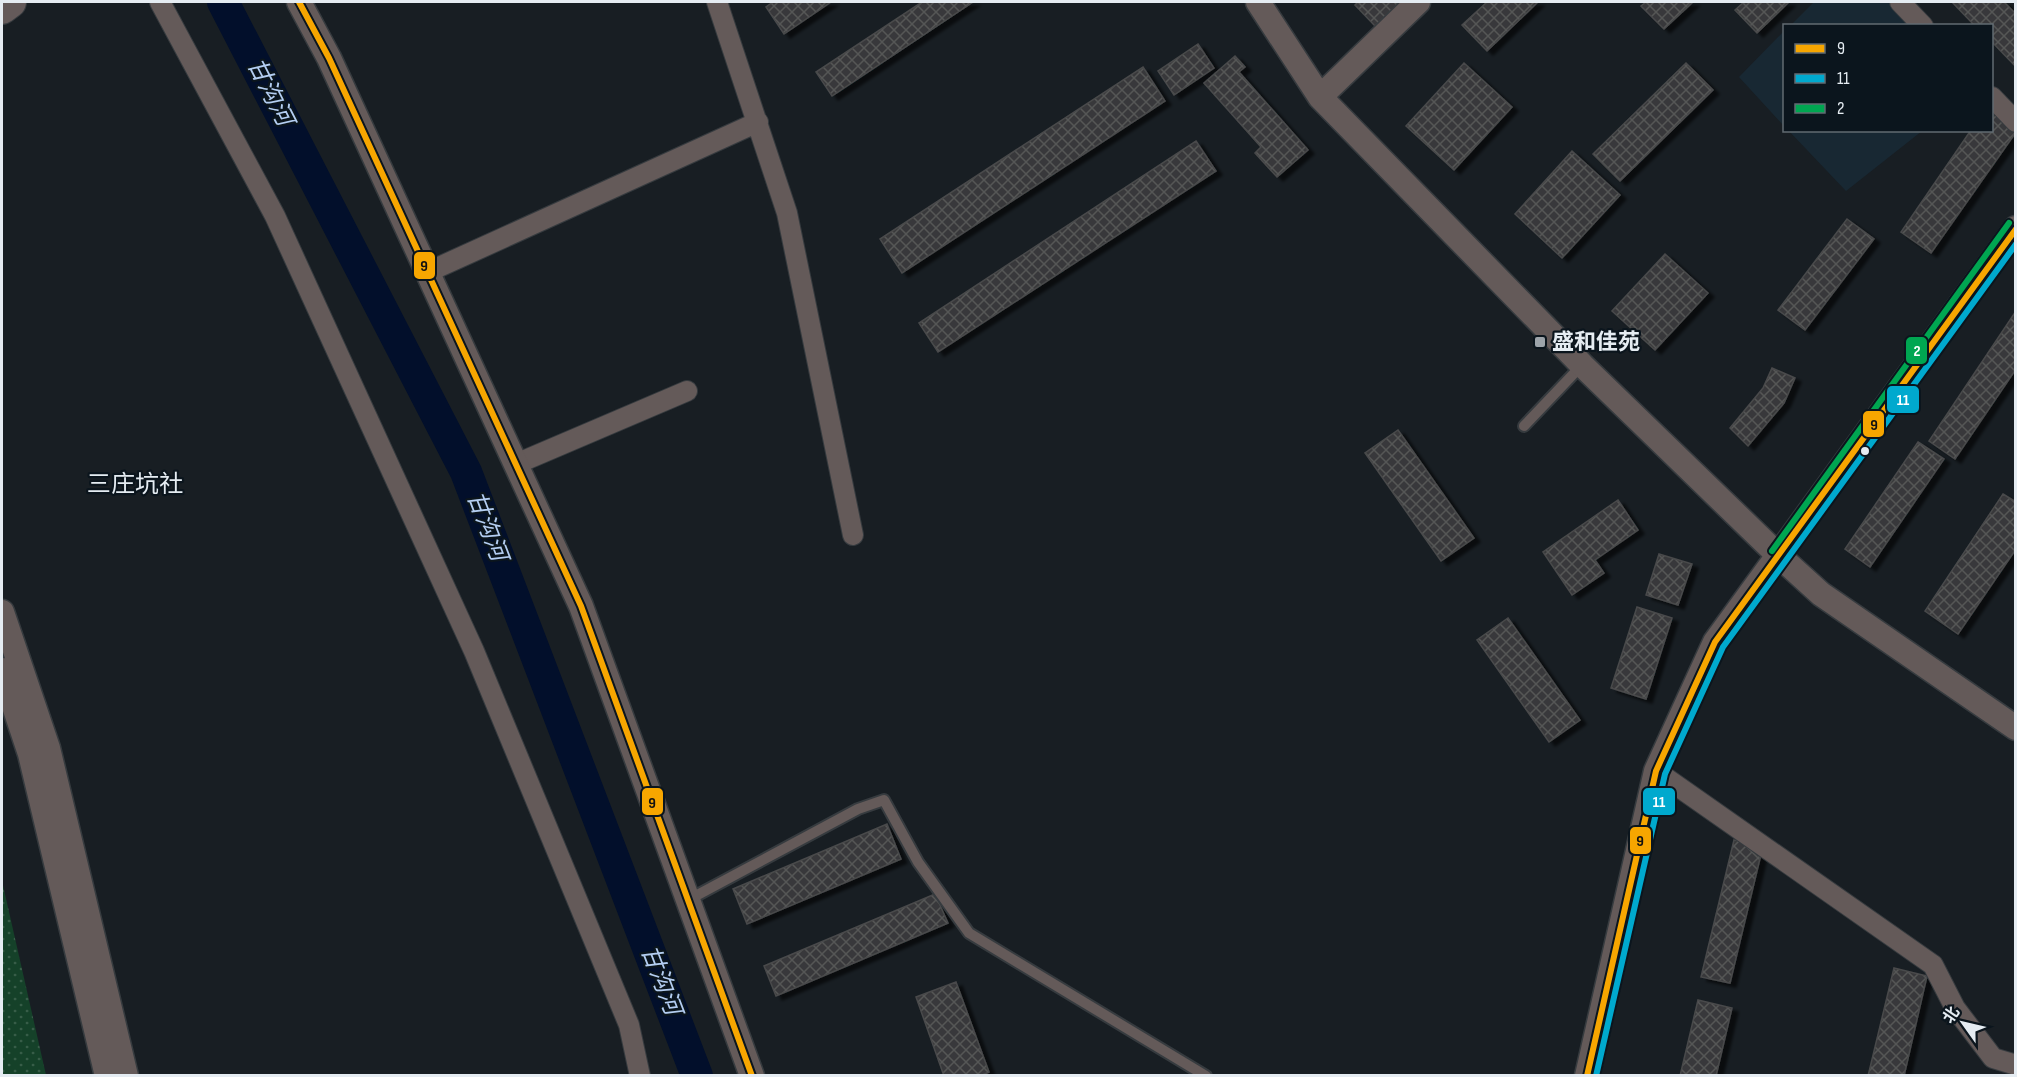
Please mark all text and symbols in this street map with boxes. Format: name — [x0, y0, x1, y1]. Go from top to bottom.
legend — [1783, 24, 1993, 132]
text: 9 — [1837, 38, 1845, 59]
water label: 甘沟河 — [241, 53, 301, 134]
text: 11 — [1837, 68, 1850, 89]
text: 2 — [1837, 98, 1844, 119]
line badge: 9 — [413, 251, 436, 280]
text: 9 — [420, 257, 428, 276]
place label: 盛和佳苑 — [1552, 329, 1640, 356]
marker: 盛和佳苑 — [1533, 335, 1547, 349]
line badge: 2 — [1905, 336, 1928, 365]
text: 2 — [1913, 342, 1921, 361]
line badge: 11 — [1886, 385, 1920, 414]
text: 11 — [1897, 391, 1910, 410]
line badge: 9 — [1862, 410, 1885, 438]
text: 9 — [1870, 416, 1878, 435]
unlabelled marker — [1859, 445, 1871, 457]
district label: 三庄坑社 — [87, 470, 183, 499]
water label: 甘沟河 — [461, 487, 515, 569]
line badge: 9 — [641, 787, 664, 816]
line badge: 11 — [1642, 787, 1676, 816]
text: 11 — [1653, 793, 1666, 812]
text: 9 — [648, 794, 656, 813]
line badge: 9 — [1629, 826, 1652, 855]
text: 9 — [1636, 832, 1644, 851]
water label: 甘沟河 — [635, 941, 689, 1023]
north arrow — [1933, 993, 1993, 1053]
text: 北 — [1939, 1003, 1964, 1027]

